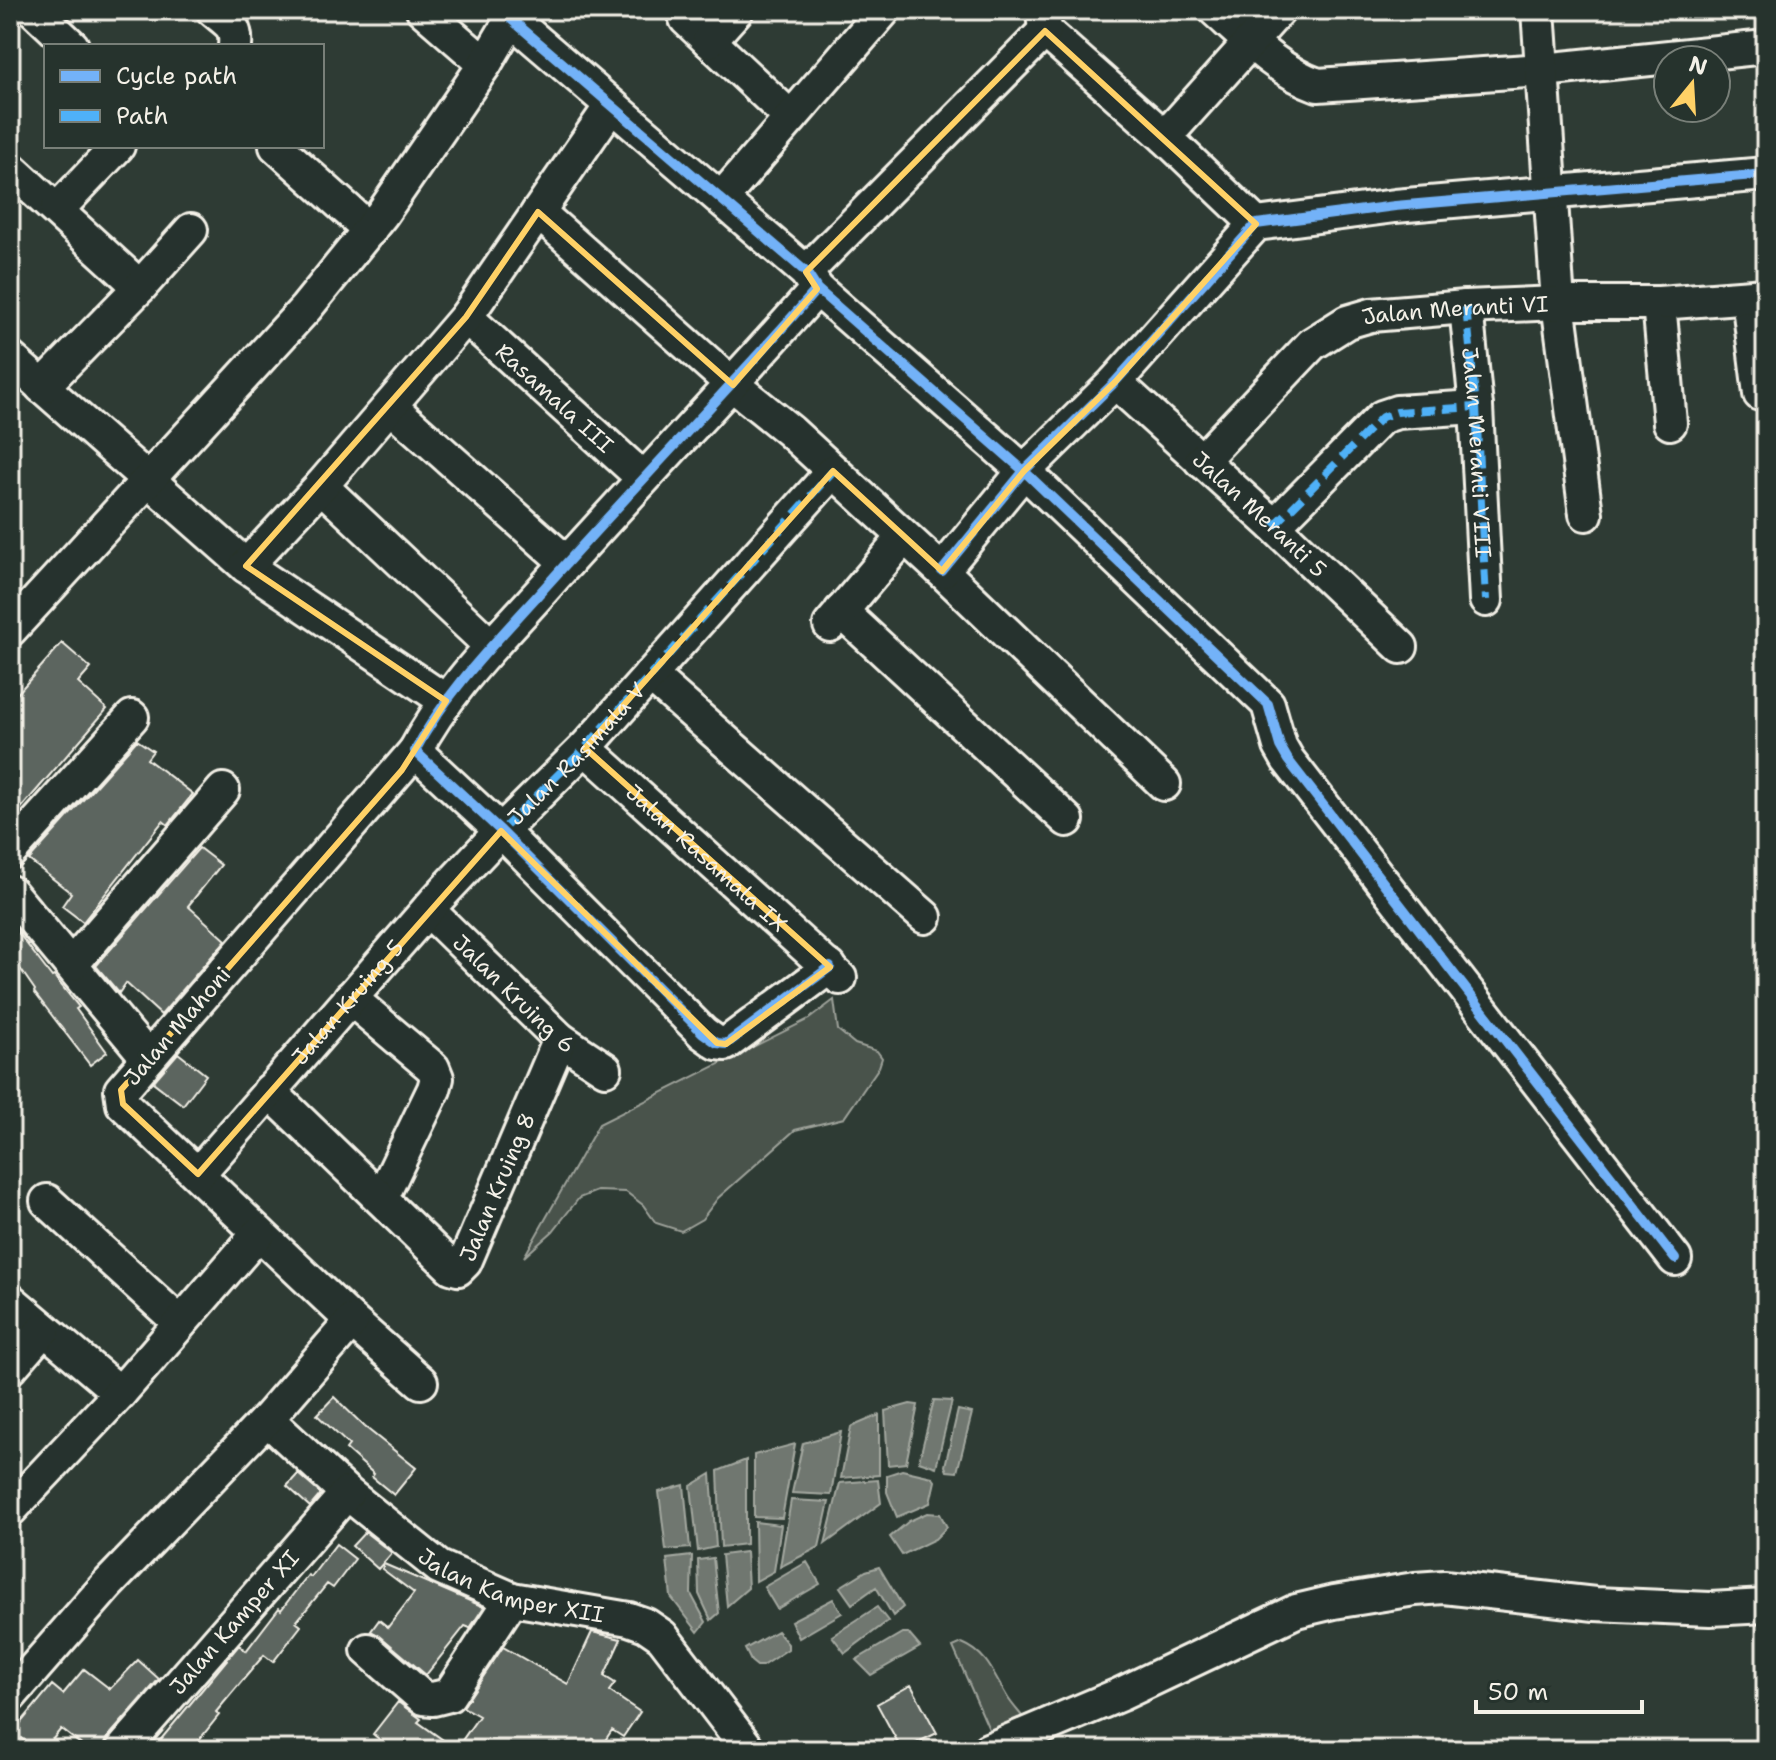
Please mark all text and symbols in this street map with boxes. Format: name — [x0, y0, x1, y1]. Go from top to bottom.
legend — [44, 44, 324, 148]
north arrow — [1652, 44, 1732, 124]
text: N — [1685, 49, 1711, 82]
text: Cycle path — [116, 60, 237, 92]
text: Path — [116, 100, 168, 132]
street label: Jalan Meranti VI — [1358, 289, 1549, 332]
street label: Rasamala III — [489, 337, 620, 459]
street label: Jalan Meranti VIII — [1455, 346, 1498, 559]
street label: Jalan Meranti 5 — [1186, 445, 1333, 584]
street label: Jalan Rasimala V — [501, 676, 652, 832]
street label: Jalan Rasamala IX — [620, 778, 793, 938]
street label: Jalan Kruing 6 — [446, 928, 580, 1060]
street label: Jalan Kruing 5 — [285, 933, 410, 1071]
street label: Jalan Mahoni — [118, 961, 237, 1092]
street label: Jalan Kruing 8 — [453, 1108, 542, 1266]
street label: Jalan Kamper XII — [412, 1542, 606, 1629]
street label: Jalan Kamper XI — [163, 1544, 306, 1701]
scale bar — [1476, 1664, 1642, 1714]
text: 50 m — [1488, 1676, 1548, 1708]

